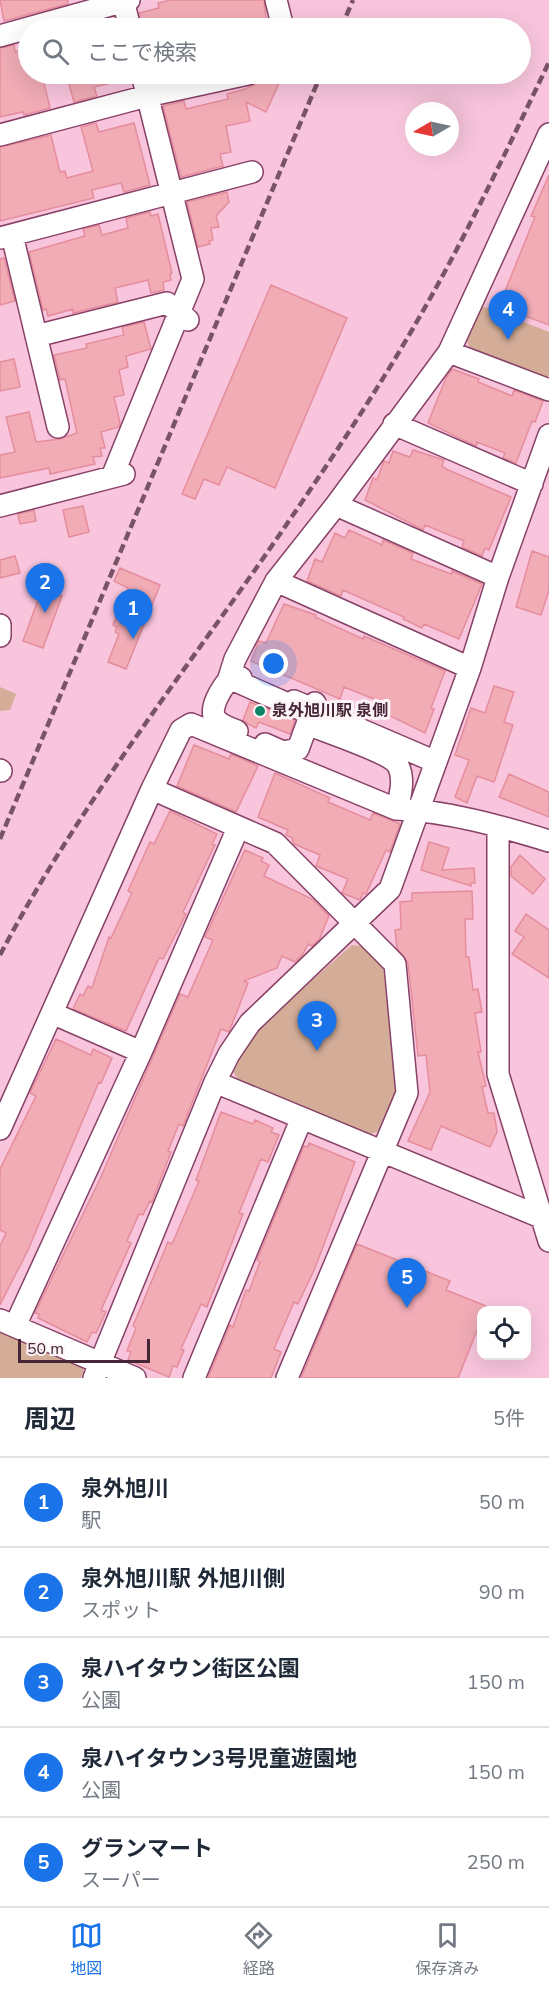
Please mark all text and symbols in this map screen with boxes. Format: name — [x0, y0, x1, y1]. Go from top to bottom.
search box — [18, 18, 531, 84]
icon: search — [39, 35, 72, 68]
text: ここで検索 — [87, 38, 197, 68]
north arrow — [405, 102, 459, 156]
pin: 4 — [488, 290, 528, 340]
pin: 2 — [26, 564, 64, 613]
pin: 1 — [114, 590, 152, 639]
your location — [259, 649, 288, 678]
place label: 泉外旭川駅 泉側 — [272, 700, 388, 722]
marker: 泉外旭川駅 泉側 — [253, 704, 267, 718]
pin: 3 — [298, 1002, 336, 1051]
pin: 5 — [388, 1258, 426, 1308]
map controls — [477, 1306, 531, 1360]
button: locate — [477, 1306, 531, 1360]
scale bar — [18, 1336, 150, 1364]
text: 50 m — [27, 1338, 64, 1360]
text: 周辺 — [24, 1402, 76, 1437]
text: 5件 — [493, 1405, 525, 1432]
text: 泉外旭川 — [81, 1474, 169, 1504]
text: 1 — [38, 1489, 50, 1516]
text: 50 m — [479, 1489, 525, 1516]
text: 駅 — [81, 1507, 101, 1534]
text: 泉外旭川駅 外旭川側 — [81, 1564, 285, 1594]
text: 2 — [38, 1579, 50, 1606]
text: 90 m — [479, 1579, 525, 1606]
text: スポット — [81, 1597, 161, 1624]
text: 泉ハイタウン街区公園 — [81, 1654, 300, 1684]
text: 3 — [38, 1669, 50, 1696]
text: 150 m — [467, 1669, 525, 1696]
text: 公園 — [81, 1687, 121, 1714]
text: 泉ハイタウン3号児童遊園地 — [81, 1744, 357, 1774]
text: 4 — [38, 1759, 50, 1786]
text: 150 m — [467, 1759, 525, 1786]
text: 公園 — [81, 1777, 121, 1804]
text: グランマート — [81, 1834, 213, 1864]
text: 5 — [38, 1849, 50, 1876]
text: 250 m — [467, 1849, 525, 1876]
text: スーパー — [81, 1867, 161, 1894]
tab: 地図 — [70, 1919, 103, 1980]
tab: 経路 — [242, 1919, 275, 1980]
tab: 保存済み — [415, 1919, 479, 1980]

